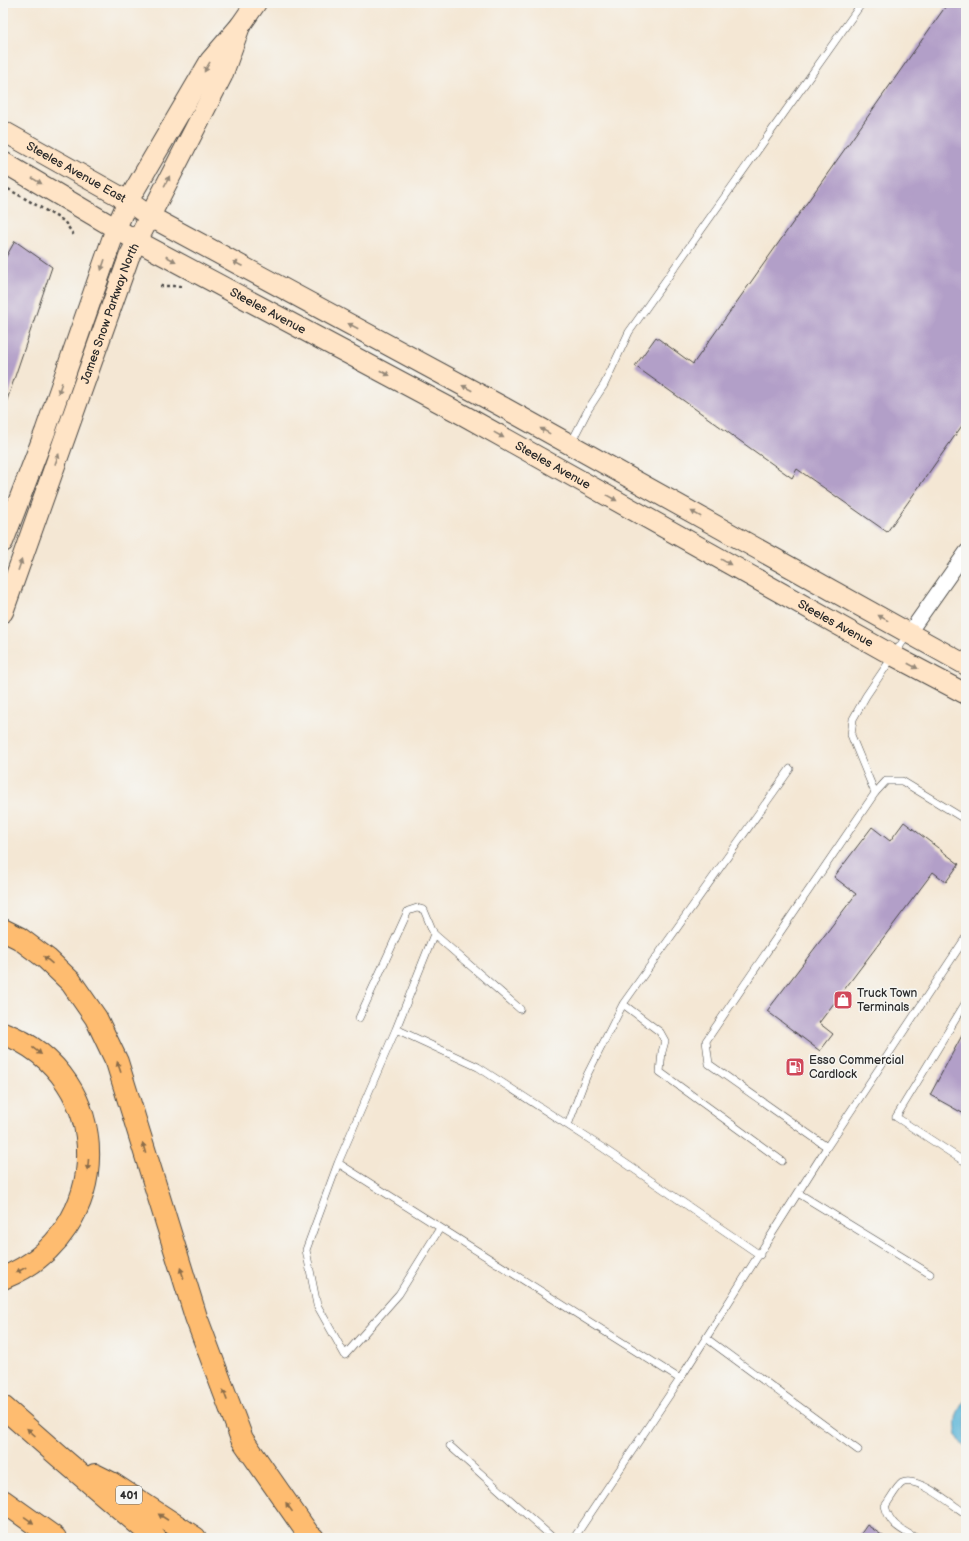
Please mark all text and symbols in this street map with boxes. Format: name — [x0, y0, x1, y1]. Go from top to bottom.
one-way arrow — [203, 61, 210, 73]
street label: Steeles Avenue East — [24, 139, 129, 206]
one-way arrow — [164, 175, 171, 187]
one-way arrow — [31, 178, 43, 185]
street label: James Snow Parkway North — [78, 241, 143, 386]
one-way arrow — [165, 256, 177, 262]
one-way arrow — [100, 260, 106, 272]
one-way arrow — [232, 261, 244, 267]
street label: Steeles Avenue — [227, 285, 308, 338]
one-way arrow — [347, 323, 358, 329]
one-way arrow — [379, 370, 391, 376]
one-way arrow — [57, 382, 63, 394]
one-way arrow — [461, 385, 473, 391]
one-way arrow — [540, 428, 551, 434]
one-way arrow — [493, 431, 505, 438]
street label: Steeles Avenue — [512, 439, 593, 493]
one-way arrow — [55, 452, 61, 464]
one-way arrow — [606, 495, 618, 502]
one-way arrow — [690, 511, 702, 518]
one-way arrow — [17, 558, 23, 570]
one-way arrow — [720, 558, 732, 565]
street label: Steeles Avenue — [795, 597, 876, 651]
one-way arrow — [877, 615, 889, 622]
one-way arrow — [907, 662, 918, 669]
one-way arrow — [43, 955, 53, 964]
place label: Truck Town Terminals — [857, 986, 918, 1015]
shop icon: Truck Town Terminals — [832, 989, 854, 1011]
one-way arrow — [31, 1047, 42, 1056]
place label: Esso Commercial Cardlock — [809, 1053, 904, 1082]
fuel station icon: Esso Commercial Cardlock — [784, 1056, 806, 1078]
one-way arrow — [116, 1061, 122, 1073]
one-way arrow — [141, 1142, 147, 1154]
one-way arrow — [84, 1159, 91, 1171]
one-way arrow — [15, 1266, 27, 1273]
one-way arrow — [179, 1266, 185, 1278]
one-way arrow — [222, 1389, 228, 1401]
one-way arrow — [27, 1428, 36, 1437]
road number: 401 — [116, 1486, 142, 1504]
one-way arrow — [285, 1502, 293, 1512]
one-way arrow — [157, 1513, 169, 1520]
one-way arrow — [24, 1516, 34, 1524]

